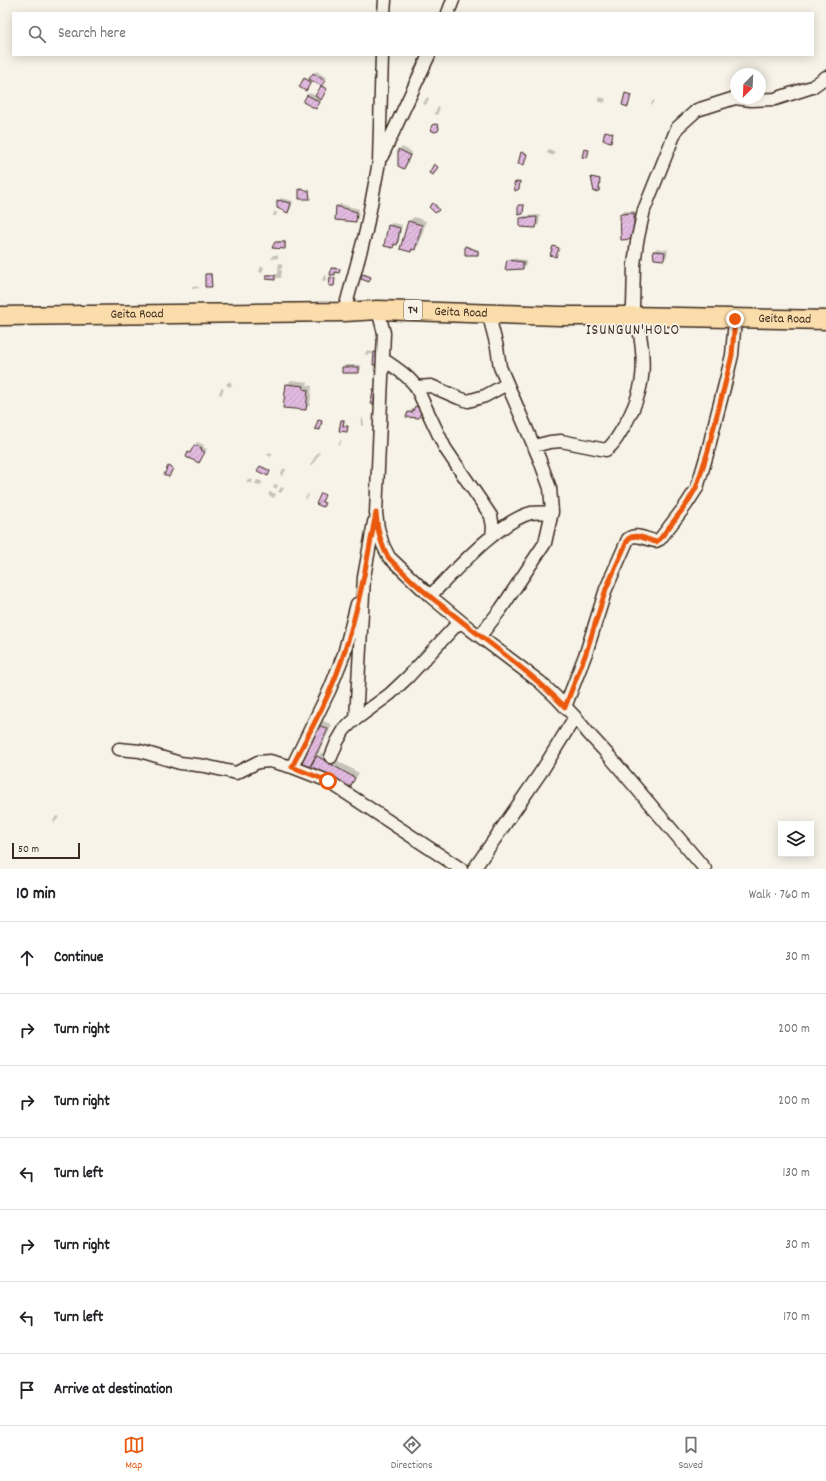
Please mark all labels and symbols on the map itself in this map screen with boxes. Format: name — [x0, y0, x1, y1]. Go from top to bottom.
north arrow — [730, 68, 766, 104]
road number: T4 — [404, 300, 422, 320]
street label: Geita Road — [434, 302, 488, 323]
street label: Geita Road — [110, 305, 164, 324]
street label: Geita Road — [758, 309, 811, 329]
route end — [726, 310, 744, 328]
district label: ISUNGUN'HOLO — [586, 320, 680, 342]
route start — [319, 772, 337, 790]
scale bar — [12, 841, 80, 860]

